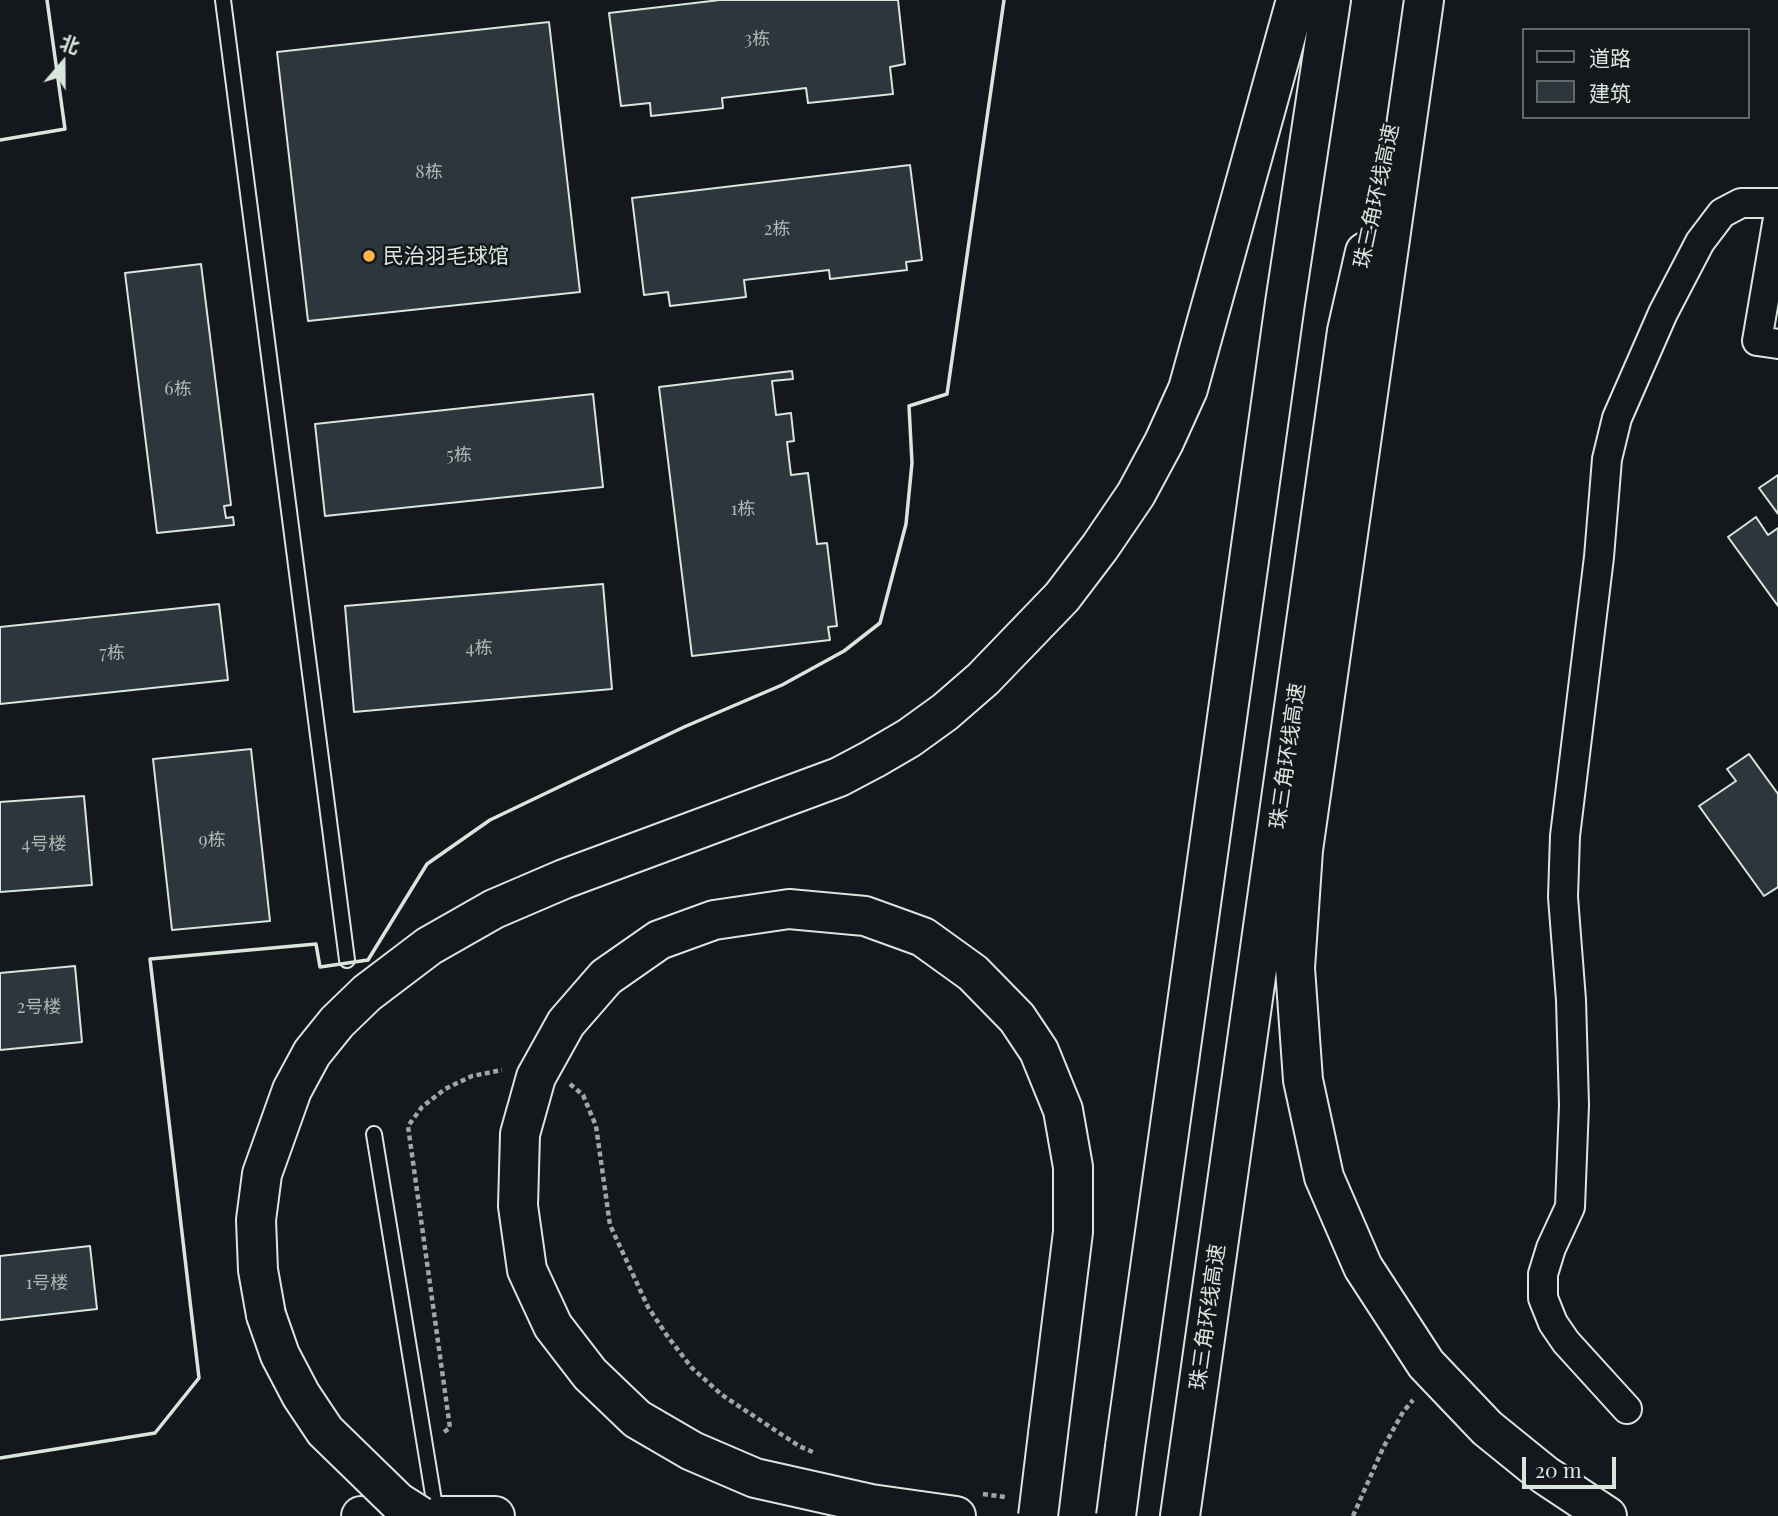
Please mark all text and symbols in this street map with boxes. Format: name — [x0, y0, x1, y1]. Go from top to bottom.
north arrow — [28, 28, 98, 98]
text: 北 — [57, 28, 84, 59]
house number: 3栋 — [744, 28, 770, 50]
legend — [1522, 28, 1750, 119]
text: 道路 — [1589, 43, 1631, 71]
text: 建筑 — [1589, 78, 1631, 106]
street label: 珠三角环线高速 — [1349, 121, 1405, 271]
house number: 8栋 — [415, 161, 443, 183]
house number: 2栋 — [764, 218, 790, 240]
place label: 民治羽毛球馆 — [383, 243, 509, 269]
marker: 民治羽毛球馆 — [361, 248, 377, 264]
house number: 6栋 — [164, 378, 192, 400]
house number: 5栋 — [446, 444, 472, 466]
house number: 1栋 — [731, 498, 755, 520]
house number: 4栋 — [466, 637, 492, 659]
house number: 7栋 — [99, 642, 125, 664]
street label: 珠三角环线高速 — [1265, 681, 1311, 831]
house number: 9栋 — [198, 829, 226, 851]
house number: 4号楼 — [22, 833, 66, 855]
house number: 2号楼 — [17, 996, 61, 1018]
street label: 珠三角环线高速 — [1185, 1242, 1231, 1392]
house number: 1号楼 — [26, 1272, 68, 1294]
scale bar — [1526, 1442, 1620, 1486]
text: 20 m — [1535, 1455, 1582, 1483]

